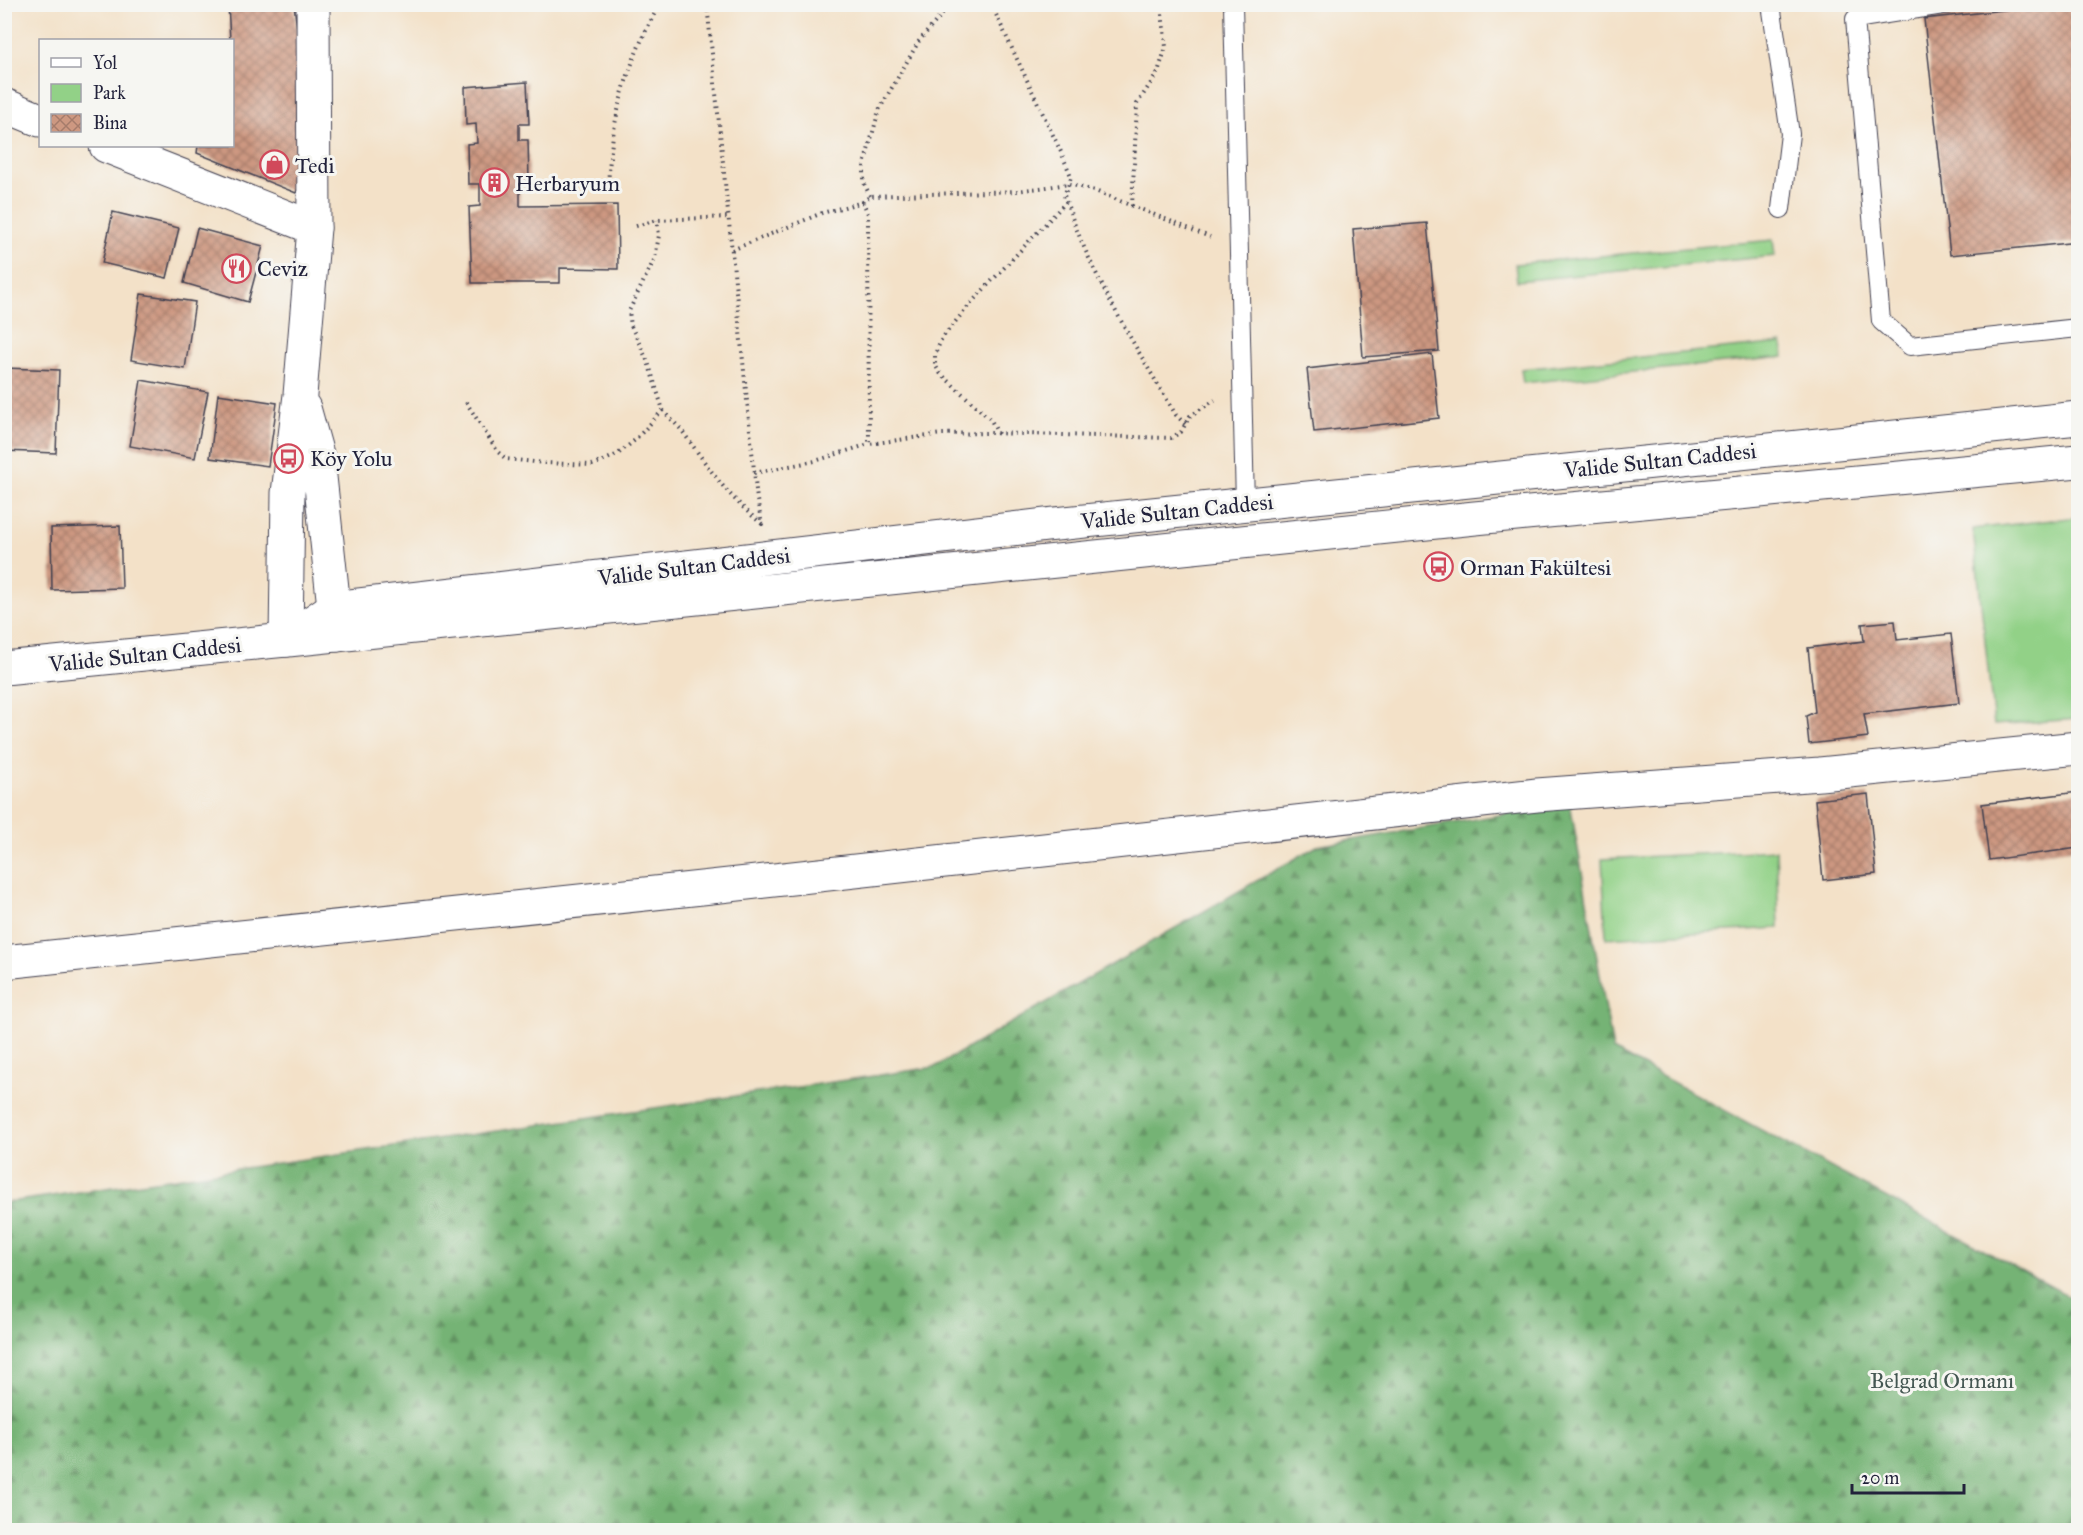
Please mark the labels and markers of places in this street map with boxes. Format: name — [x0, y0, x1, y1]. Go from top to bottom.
shop icon: Tedi — [258, 149, 290, 181]
place label: Tedi — [295, 152, 335, 179]
building icon: Herbaryum — [478, 167, 510, 199]
place label: Herbaryum — [515, 170, 620, 197]
restaurant icon: Ceviz — [220, 252, 252, 284]
place label: Ceviz — [257, 255, 308, 282]
bus stop icon: Köy Yolu — [273, 442, 305, 474]
place label: Köy Yolu — [310, 445, 393, 472]
bus stop icon: Orman Fakültesi — [1423, 551, 1455, 583]
place label: Orman Fakültesi — [1460, 554, 1611, 581]

